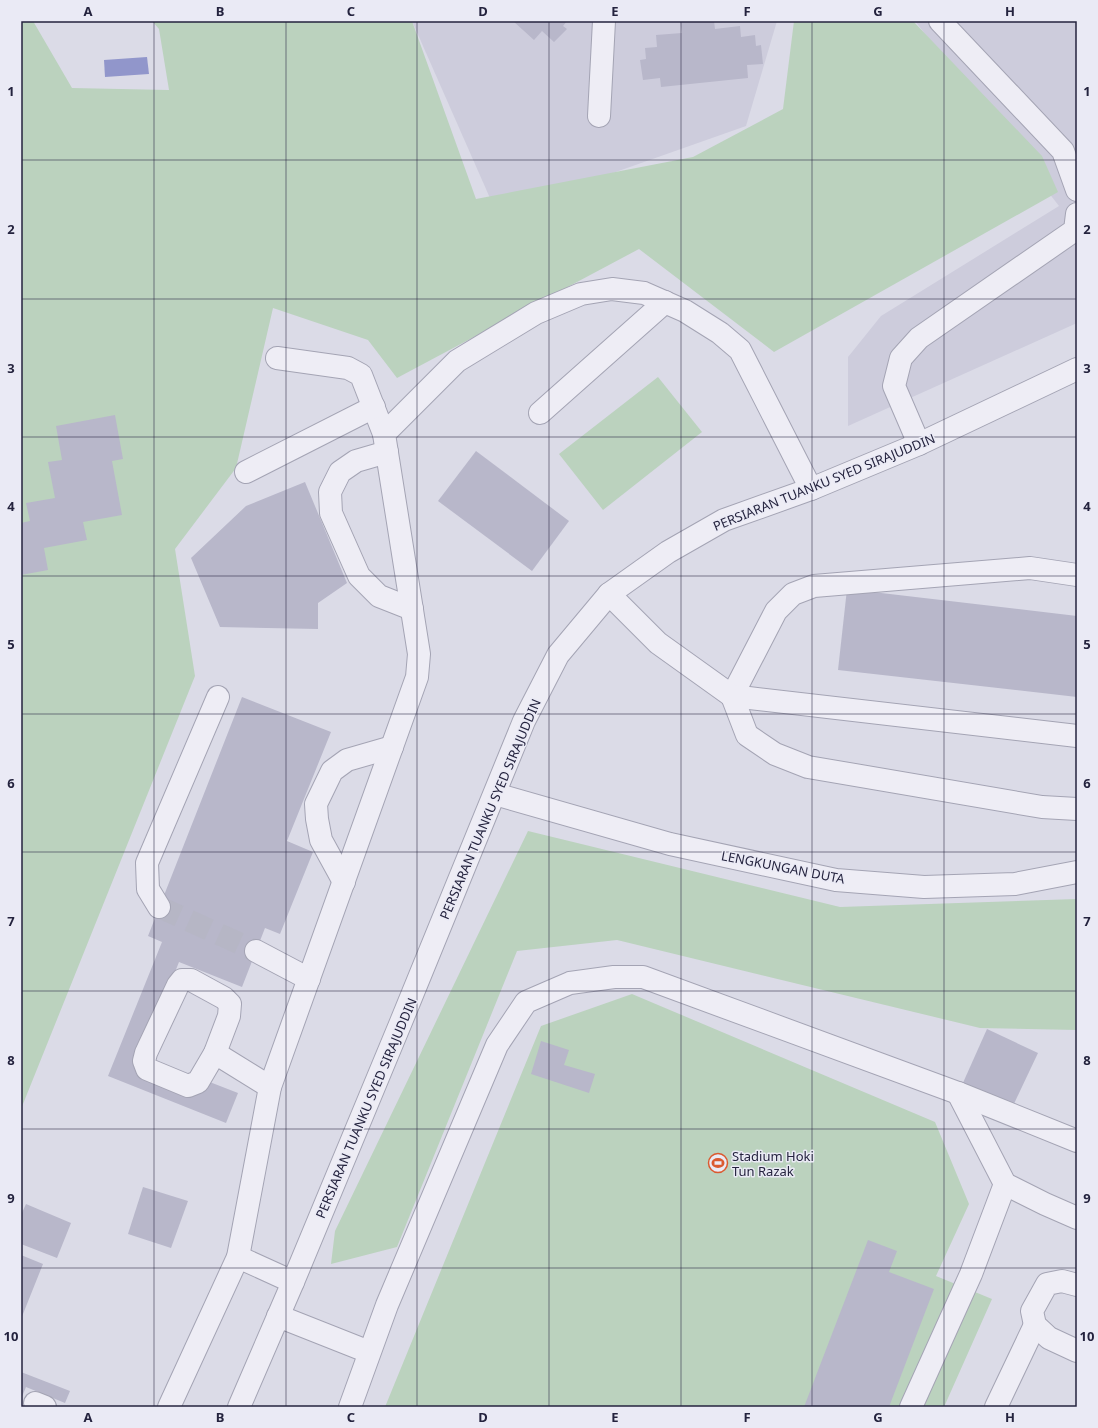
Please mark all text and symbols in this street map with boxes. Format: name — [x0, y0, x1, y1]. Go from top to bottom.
text: A — [84, 2, 93, 20]
text: B — [216, 2, 224, 20]
text: C — [347, 2, 355, 20]
text: D — [478, 2, 488, 20]
text: E — [611, 2, 619, 20]
text: F — [743, 2, 751, 20]
text: G — [873, 2, 883, 20]
text: H — [1005, 2, 1015, 20]
text: 1 — [7, 82, 15, 100]
text: 1 — [1083, 82, 1091, 100]
text: 2 — [7, 220, 15, 238]
text: 2 — [1083, 220, 1091, 238]
text: 3 — [7, 359, 15, 377]
text: 3 — [1083, 359, 1091, 377]
street label: PERSIARAN TUANKU SYED SIRAJUDDIN — [710, 429, 938, 535]
text: 4 — [7, 497, 15, 515]
text: 4 — [1083, 497, 1091, 515]
text: 5 — [7, 635, 15, 653]
text: 5 — [1083, 635, 1091, 653]
street label: PERSIARAN TUANKU SYED SIRAJUDDIN — [435, 696, 545, 922]
text: 6 — [7, 774, 15, 792]
text: 6 — [1083, 774, 1091, 792]
street label: LENGKUNGAN DUTA — [720, 846, 847, 888]
text: 7 — [7, 912, 15, 930]
text: 7 — [1083, 912, 1091, 930]
street label: PERSIARAN TUANKU SYED SIRAJUDDIN — [311, 995, 421, 1221]
text: 8 — [7, 1051, 15, 1069]
text: 8 — [1083, 1051, 1091, 1069]
place label: Stadium Hoki Tun Razak — [732, 1147, 814, 1180]
sports icon: Stadium Hoki Tun Razak — [707, 1152, 729, 1174]
text: 9 — [7, 1189, 15, 1207]
text: 9 — [1083, 1189, 1091, 1207]
text: 10 — [4, 1327, 18, 1345]
text: 10 — [1080, 1327, 1094, 1345]
text: A — [84, 1408, 93, 1426]
text: B — [216, 1408, 224, 1426]
text: C — [347, 1408, 355, 1426]
text: D — [478, 1408, 488, 1426]
text: E — [611, 1408, 619, 1426]
text: F — [743, 1408, 751, 1426]
text: G — [873, 1408, 883, 1426]
text: H — [1005, 1408, 1015, 1426]

